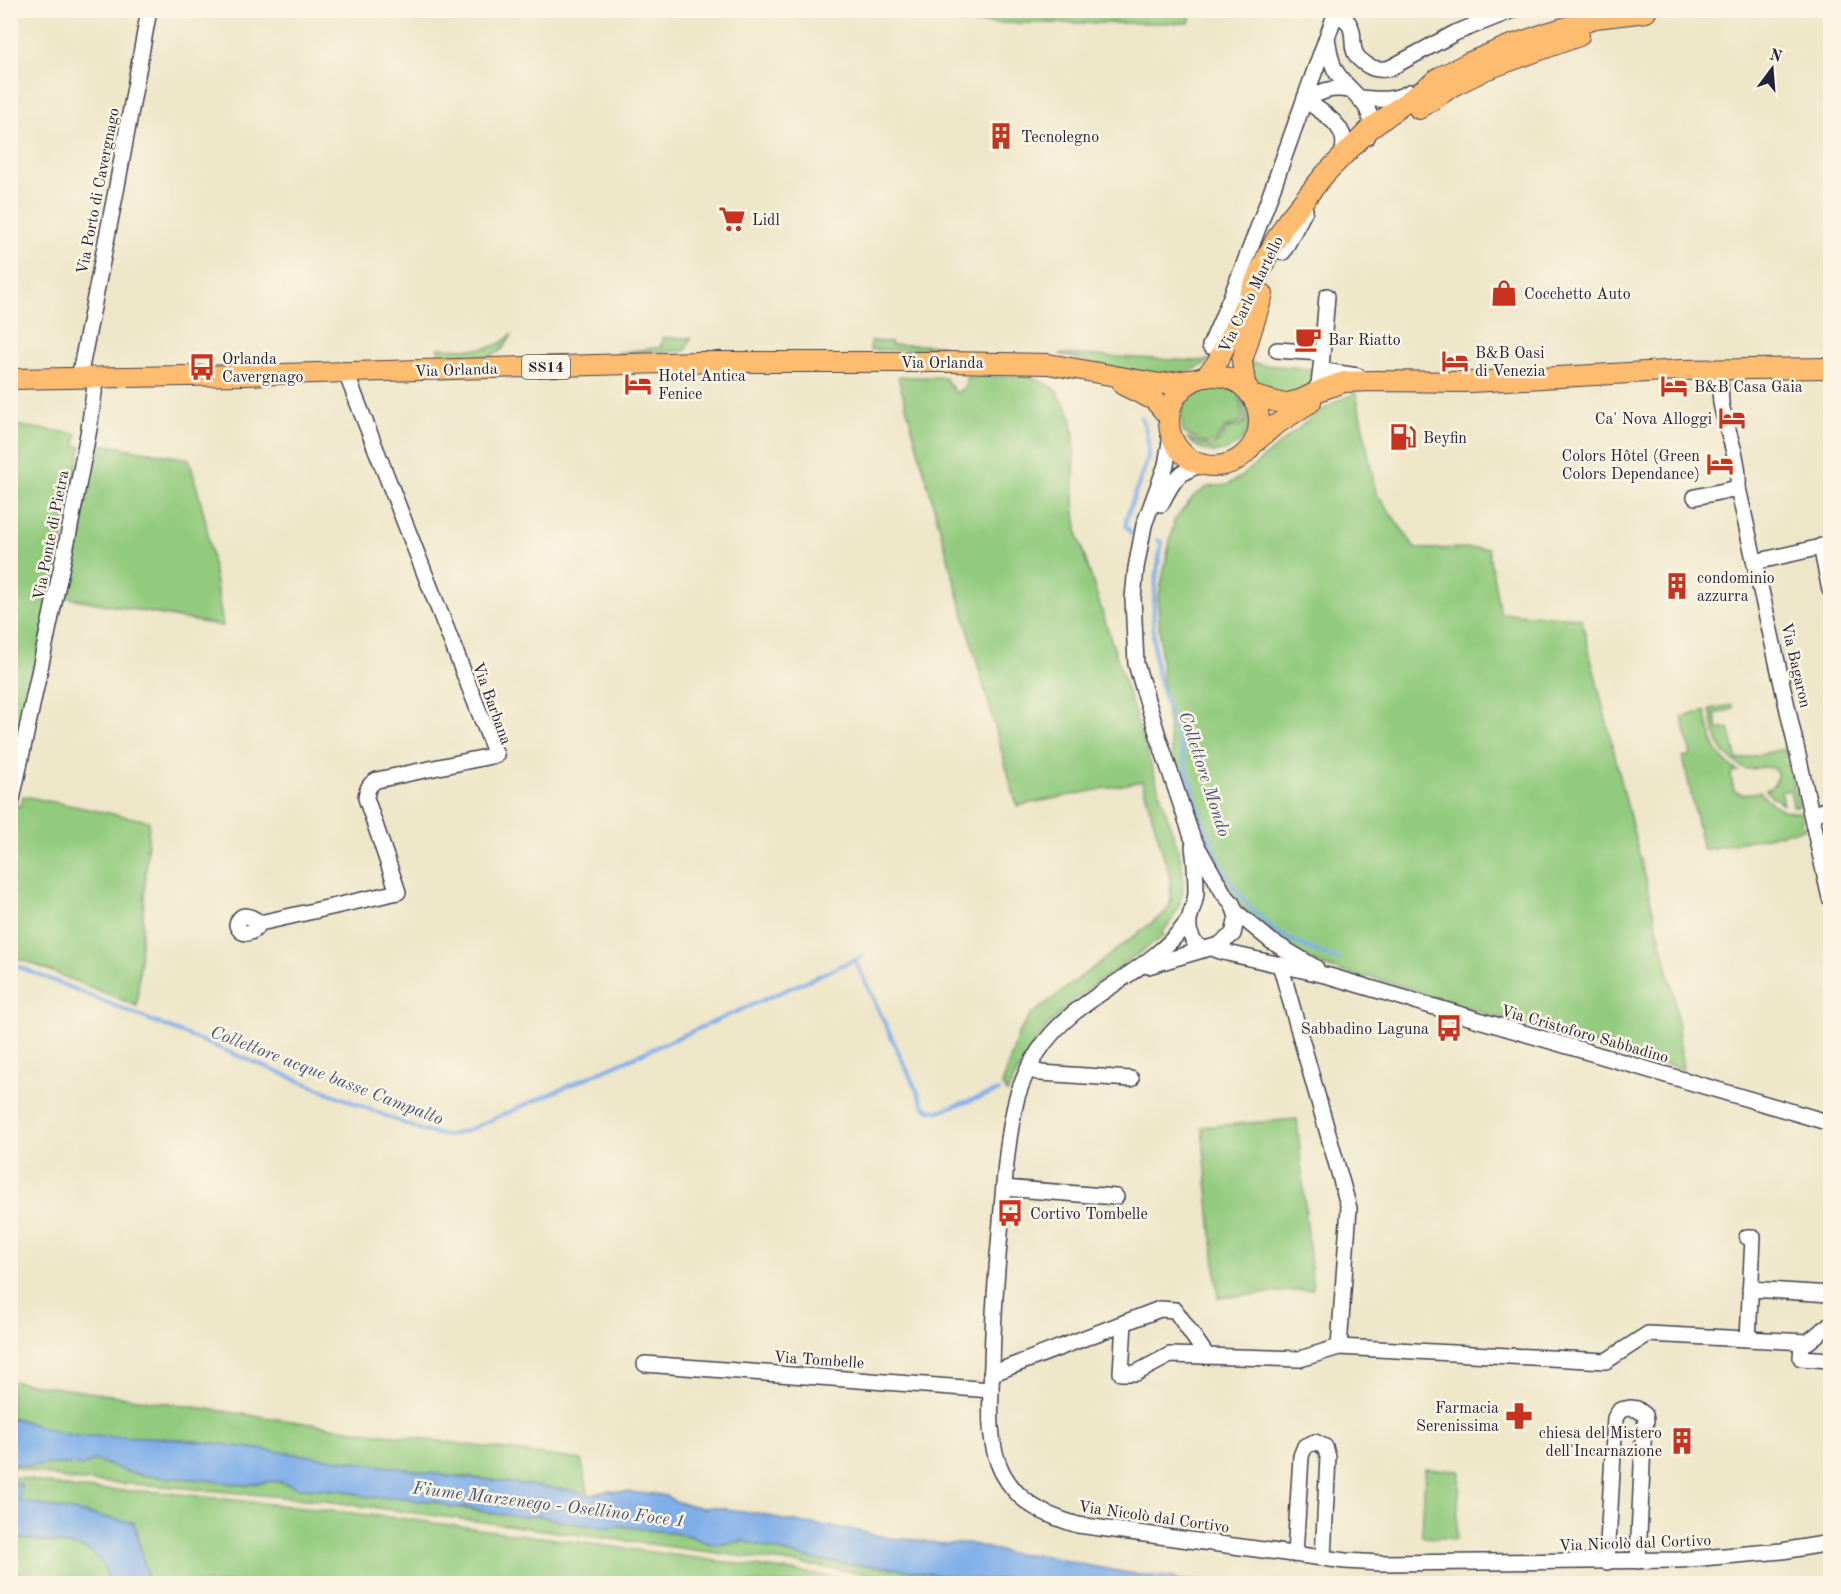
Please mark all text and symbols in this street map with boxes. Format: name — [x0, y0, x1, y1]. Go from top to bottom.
north arrow — [1742, 39, 1802, 99]
text: N — [1767, 47, 1784, 66]
street label: Via Porto di Cavergnago — [75, 107, 123, 276]
building icon: Tecnolegno — [986, 121, 1016, 151]
place label: Tecnolegno — [1021, 130, 1099, 146]
supermarket icon: Lidl — [717, 204, 747, 234]
place label: Lidl — [752, 213, 780, 229]
street label: Via Carlo Martello — [1217, 234, 1287, 356]
shop icon: Cocchetto Auto — [1489, 278, 1519, 308]
place label: Cocchetto Auto — [1524, 287, 1631, 303]
cafe icon: Bar Riatto — [1293, 324, 1323, 354]
place label: Bar Riatto — [1328, 333, 1401, 349]
hotel icon: B&B Oasi di Venezia — [1440, 346, 1470, 376]
place label: B&B Oasi di Venezia — [1475, 346, 1546, 380]
bus stop icon: Orlanda Cavergnago — [187, 352, 217, 382]
place label: Orlanda Cavergnago — [222, 352, 304, 386]
road number: SS14 — [522, 355, 570, 379]
street label: Via Orlanda — [900, 356, 984, 372]
street label: Via Orlanda — [414, 362, 498, 380]
hotel icon: Hotel Antica Fenice — [623, 369, 653, 399]
place label: Hotel Antica Fenice — [658, 369, 746, 403]
hotel icon: B&B Casa Gaia — [1659, 371, 1689, 401]
place label: B&B Casa Gaia — [1694, 380, 1803, 396]
hotel icon: Ca' Nova Alloggi — [1717, 403, 1747, 433]
place label: Ca' Nova Alloggi — [1595, 412, 1712, 428]
fuel station icon: Beyfin — [1388, 422, 1418, 452]
place label: Beyfin — [1423, 431, 1467, 447]
place label: Colors Hôtel (Green Colors Dependance) — [1561, 448, 1700, 483]
hotel icon: Colors Hôtel (Green Colors Dependance) — [1705, 449, 1735, 479]
street label: Via Ponte di Pietra — [31, 469, 72, 602]
building icon: condominio azzurra — [1662, 571, 1692, 601]
place label: condominio azzurra — [1697, 571, 1775, 605]
street label: Via Bagaron — [1777, 621, 1813, 710]
street label: Via Barbana — [469, 660, 513, 747]
water label: Collettore Mondo — [1175, 709, 1233, 839]
street label: Via Cristoforo Sabbadino — [1499, 1003, 1670, 1067]
bus stop icon: Sabbadino Laguna — [1434, 1013, 1464, 1043]
place label: Sabbadino Laguna — [1301, 1022, 1429, 1038]
water label: Collettore acque basse Campalto — [208, 1023, 445, 1129]
bus stop icon: Cortivo Tombelle — [995, 1198, 1025, 1228]
place label: Cortivo Tombelle — [1030, 1207, 1148, 1223]
street label: Via Tombelle — [773, 1350, 865, 1372]
place label: Farmacia Serenissima — [1416, 1401, 1499, 1435]
pharmacy icon: Farmacia Serenissima — [1504, 1401, 1534, 1431]
place label: chiesa del Mistero dell'Incarnazione — [1539, 1426, 1662, 1460]
building icon: chiesa del Mistero dell'Incarnazione — [1667, 1426, 1697, 1456]
water label: Fiume Marzenego - Osellino Foce 1 — [411, 1479, 686, 1531]
street label: Via Nicolò dal Cortivo — [1077, 1499, 1230, 1537]
street label: Via Nicolò dal Cortivo — [1559, 1533, 1712, 1555]

